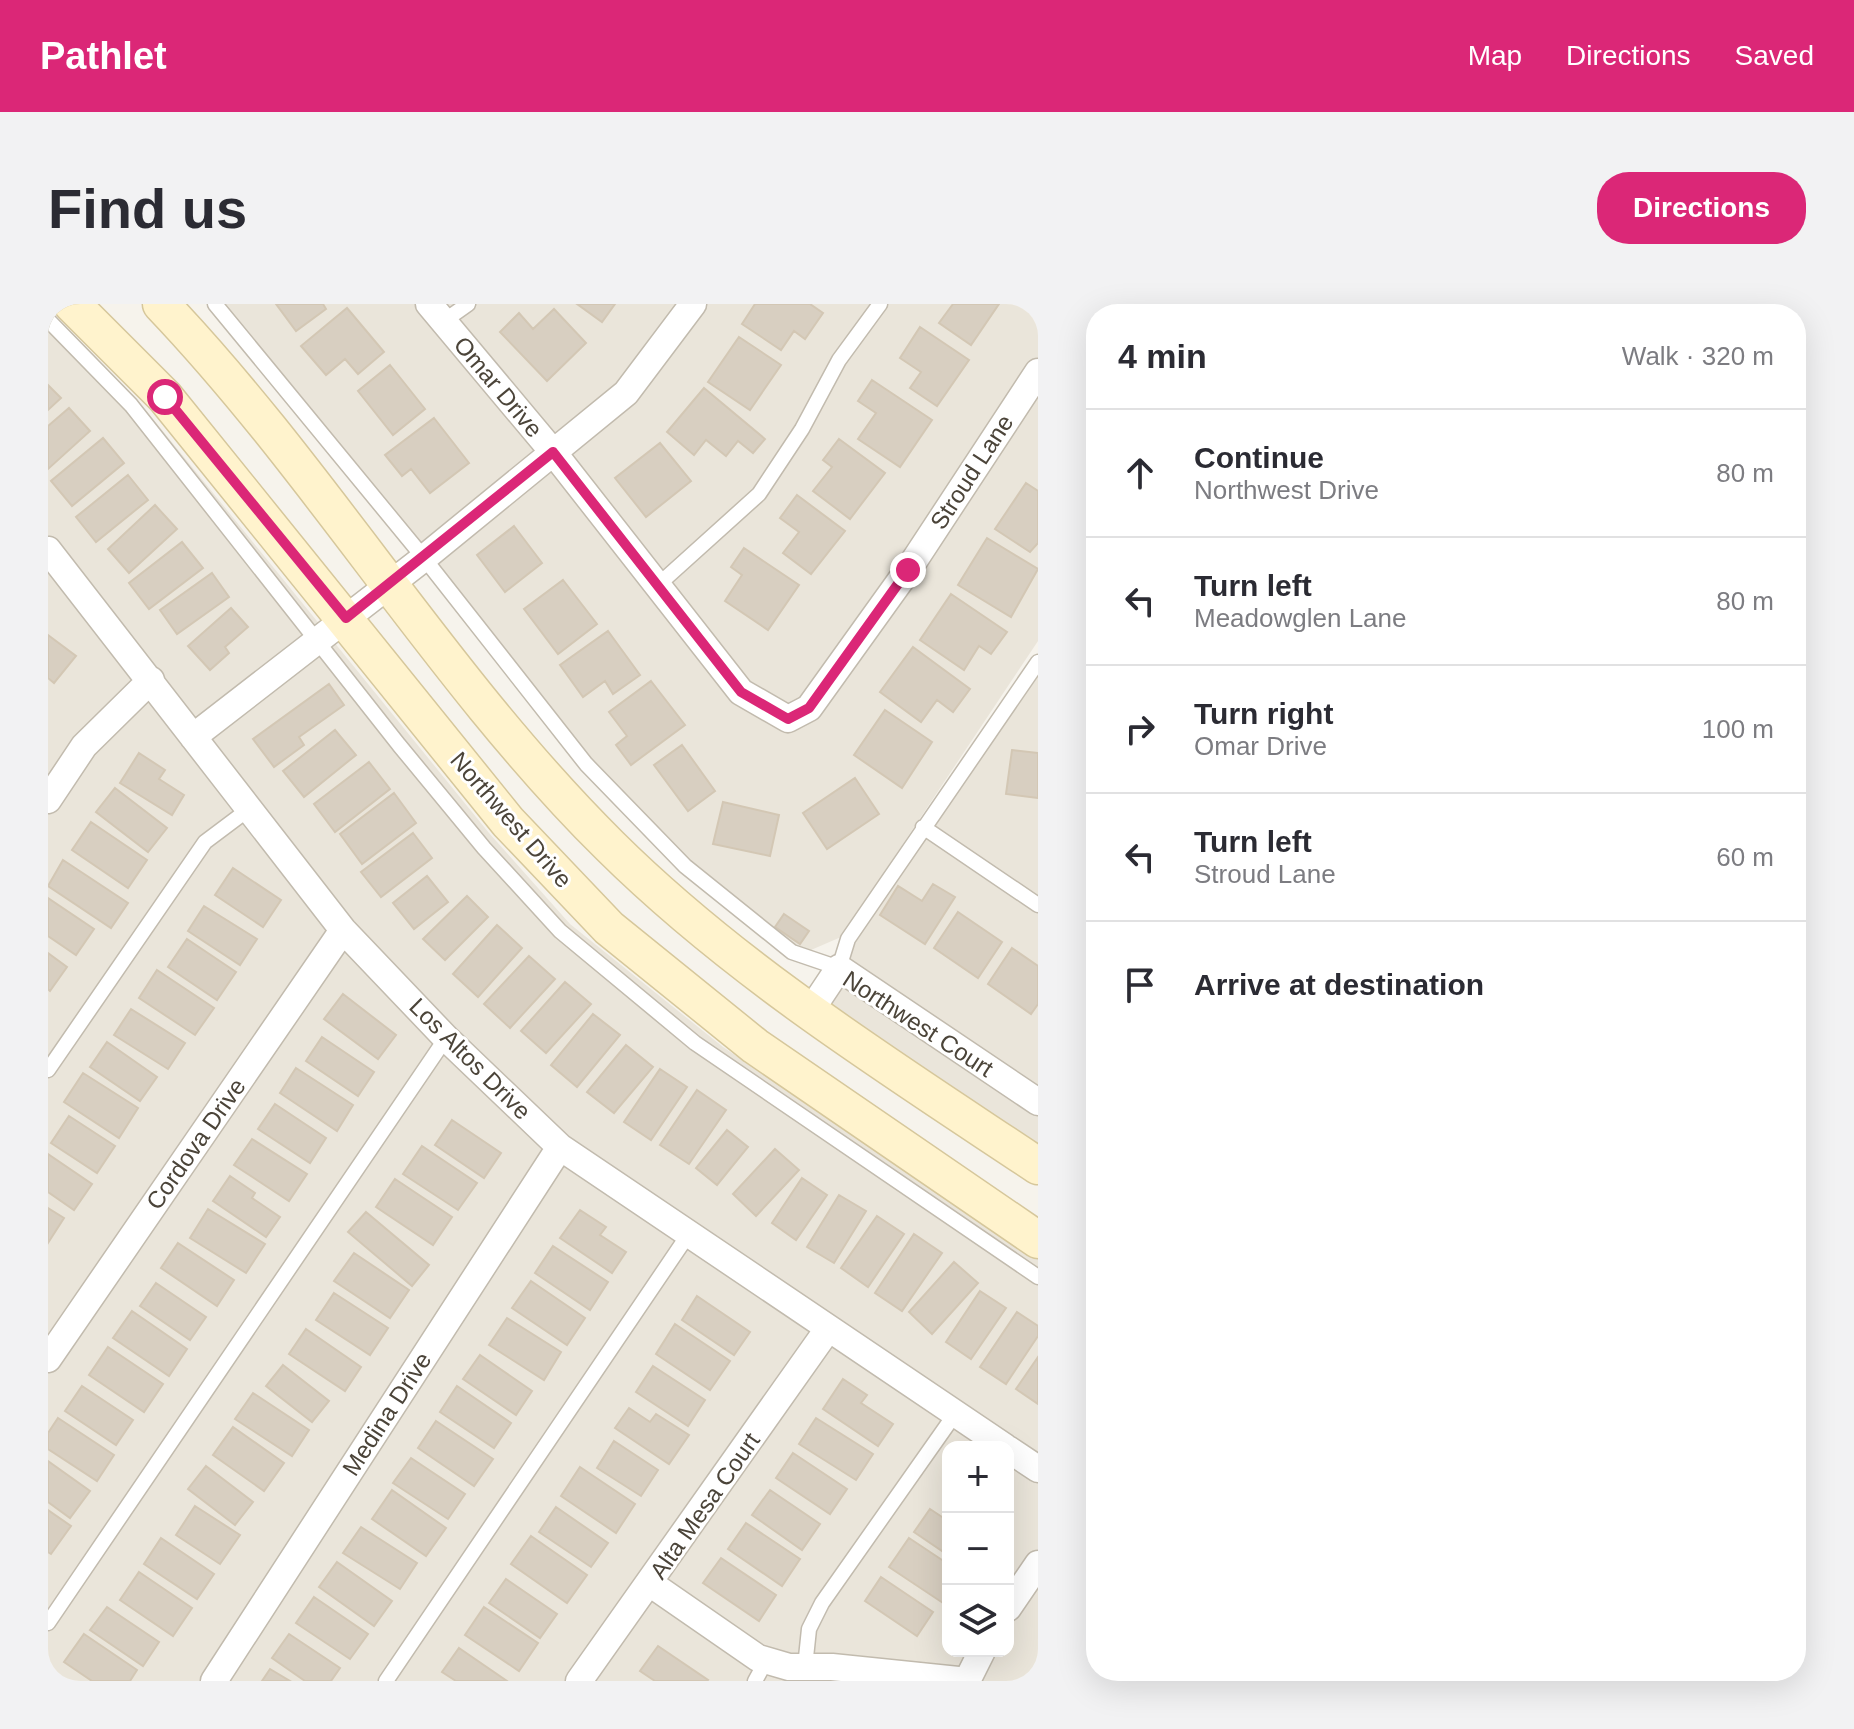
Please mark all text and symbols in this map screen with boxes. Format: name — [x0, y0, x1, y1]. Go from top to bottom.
text: Pathlet — [40, 35, 167, 77]
text: Map — [1468, 40, 1522, 71]
text: Directions — [1566, 40, 1691, 71]
text: Saved — [1735, 40, 1814, 71]
button: Directions — [1597, 172, 1806, 244]
text: Find us — [48, 177, 247, 240]
street label: Omar Drive — [449, 331, 548, 442]
text: 4 min — [1118, 337, 1207, 375]
text: Walk · 320 m — [1622, 341, 1774, 371]
route start — [147, 379, 183, 415]
street label: Stroud Lane — [925, 410, 1019, 534]
text: Continue — [1194, 441, 1324, 474]
icon: ahead — [1118, 451, 1162, 495]
text: 80 m — [1716, 458, 1774, 488]
text: Northwest Drive — [1194, 475, 1379, 505]
route end — [890, 552, 926, 588]
text: Turn left — [1194, 569, 1312, 602]
icon: left — [1118, 579, 1162, 623]
text: 80 m — [1716, 586, 1774, 616]
text: Meadowglen Lane — [1194, 603, 1407, 633]
text: Turn right — [1194, 697, 1333, 730]
icon: right — [1118, 707, 1162, 751]
text: 100 m — [1702, 714, 1774, 744]
text: Omar Drive — [1194, 731, 1327, 761]
street label: Northwest Drive — [445, 746, 578, 893]
text: Turn left — [1194, 825, 1312, 858]
icon: left — [1118, 835, 1162, 879]
text: 60 m — [1716, 842, 1774, 872]
text: Stroud Lane — [1194, 859, 1336, 889]
icon: arrive — [1118, 963, 1162, 1007]
street label: Northwest Court — [838, 965, 999, 1082]
text: Arrive at destination — [1194, 968, 1484, 1001]
street label: Los Altos Drive — [404, 993, 536, 1125]
street label: Cordova Drive — [141, 1073, 251, 1214]
street label: Medina Drive — [337, 1347, 436, 1480]
street label: Alta Mesa Court — [644, 1427, 765, 1584]
map controls — [942, 1441, 1014, 1657]
button: + — [942, 1441, 1014, 1513]
button: − — [942, 1513, 1014, 1585]
button: layers — [942, 1585, 1014, 1657]

